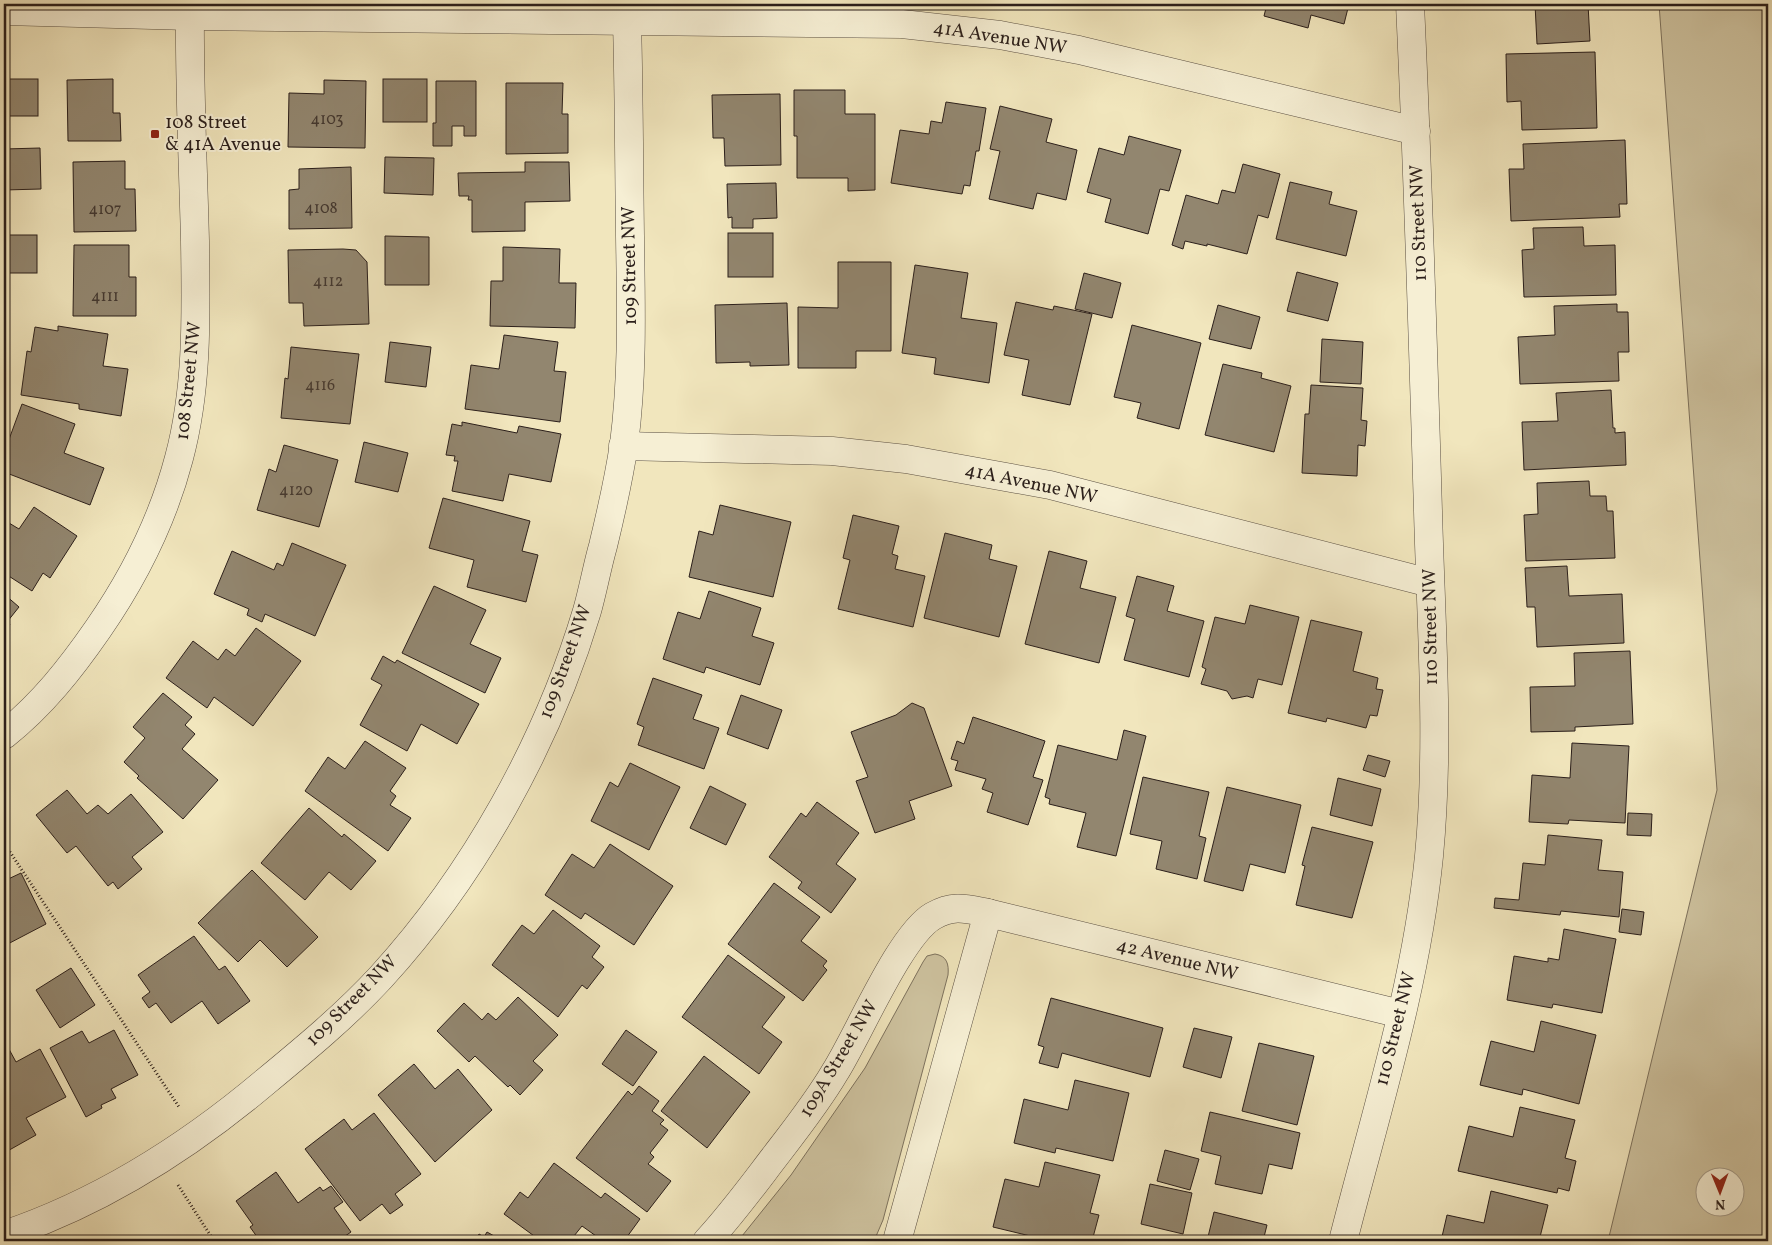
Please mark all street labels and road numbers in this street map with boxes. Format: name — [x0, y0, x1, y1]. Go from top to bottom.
street label: 41A Avenue NW — [931, 15, 1069, 61]
street label: 110 Street NW — [1404, 164, 1434, 282]
street label: 109 Street NW — [616, 206, 644, 326]
street label: 108 Street NW — [170, 320, 208, 442]
street label: 41A Avenue NW — [962, 457, 1100, 511]
street label: 110 Street NW — [1417, 568, 1445, 686]
street label: 109 Street NW — [533, 601, 599, 723]
street label: 42 Avenue NW — [1113, 932, 1241, 988]
street label: 109 Street NW — [301, 950, 403, 1052]
street label: 110 Street NW — [1369, 969, 1423, 1089]
street label: 109A Street NW — [794, 995, 884, 1123]

